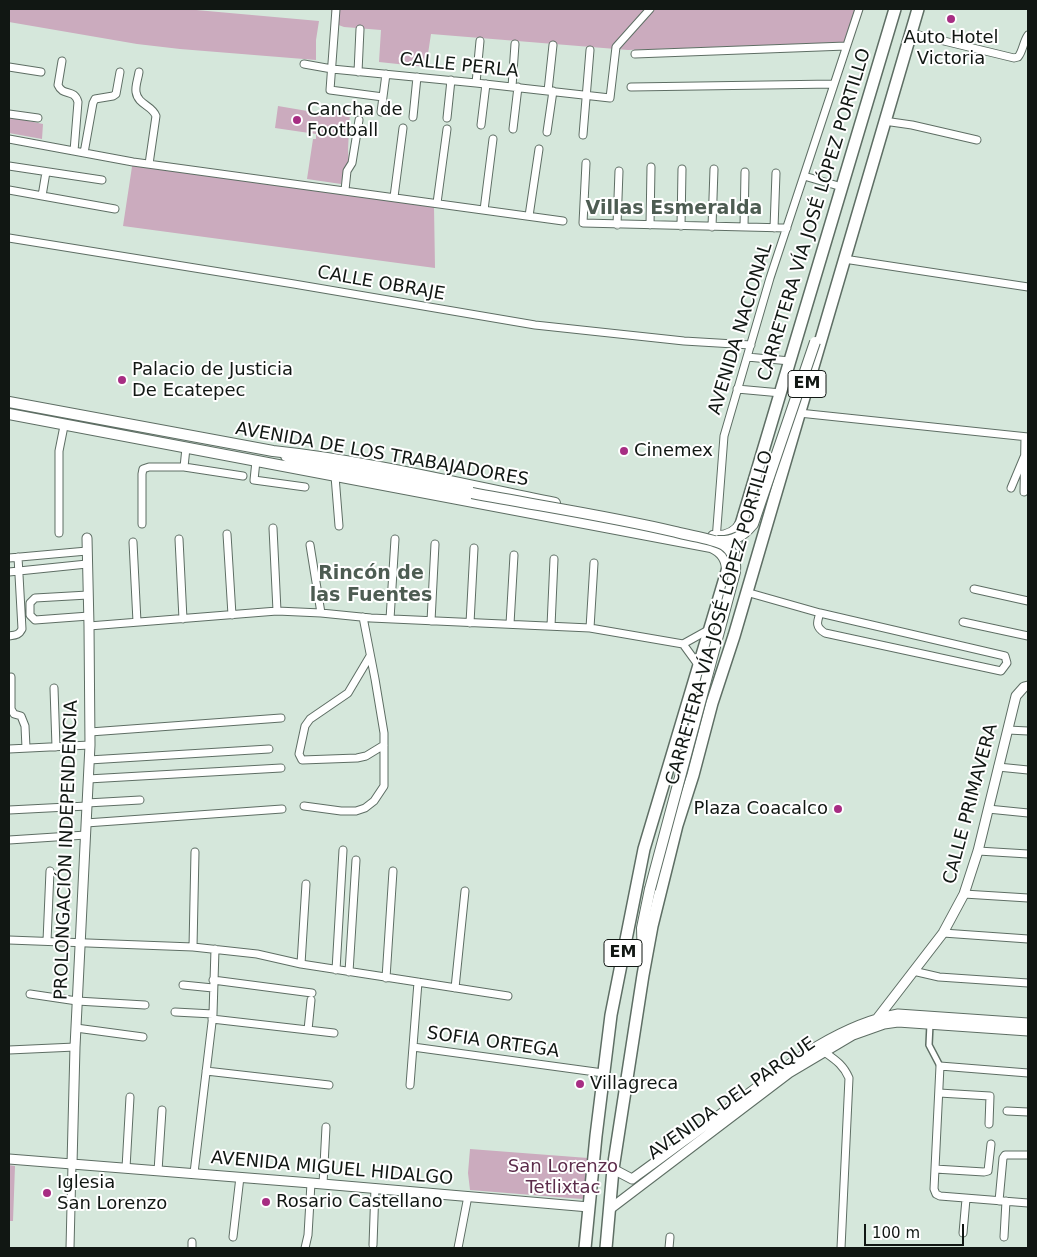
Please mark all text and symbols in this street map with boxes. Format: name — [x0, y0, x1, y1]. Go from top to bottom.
marker: Auto Hotel Victoria — [945, 13, 957, 25]
place label: Auto Hotel Victoria — [903, 27, 999, 70]
street label: CARRETERA VÍA JOSÉ LÓPEZ PORTILLO — [754, 46, 876, 384]
street label: CALLE PERLA — [398, 49, 520, 83]
place label: Cancha de Football — [307, 99, 403, 142]
marker: Cancha de Football — [291, 114, 303, 126]
district label: Villas Esmeralda — [586, 198, 762, 220]
street label: AVENIDA NACIONAL — [705, 240, 777, 418]
street label: CALLE OBRAJE — [315, 262, 447, 306]
place label: Palacio de Justicia De Ecatepec — [132, 359, 293, 402]
road number: EM — [788, 370, 826, 398]
marker: Palacio de Justicia De Ecatepec — [116, 374, 128, 386]
street label: AVENIDA DE LOS TRABAJADORES — [234, 419, 530, 491]
place label: Cinemex — [634, 440, 713, 462]
marker: Cinemex — [618, 445, 630, 457]
street label: CARRETERA VÍA JOSÉ LÓPEZ PORTILLO — [662, 448, 778, 788]
district label: Rincón de las Fuentes — [310, 563, 432, 607]
street label: PROLONGACIÓN INDEPENDENCIA — [51, 700, 83, 1000]
street label: CALLE PRIMAVERA — [939, 721, 1003, 887]
place label: Plaza Coacalco — [693, 798, 828, 820]
marker: Plaza Coacalco — [832, 803, 844, 815]
road number: EM — [604, 940, 642, 966]
street label: SOFIA ORTEGA — [426, 1023, 560, 1063]
street label: AVENIDA DEL PARQUE — [644, 1033, 820, 1165]
place label: Villagreca — [590, 1073, 678, 1095]
marker: Villagreca — [574, 1078, 586, 1090]
street label: AVENIDA MIGUEL HIDALGO — [210, 1148, 454, 1190]
park label: San Lorenzo Tetlixtac — [508, 1156, 618, 1198]
place label: Iglesia San Lorenzo — [57, 1172, 167, 1214]
marker: Iglesia San Lorenzo — [41, 1187, 53, 1199]
place label: Rosario Castellano — [276, 1191, 443, 1213]
marker: Rosario Castellano — [260, 1196, 272, 1208]
scale bar — [867, 1214, 967, 1246]
text: 100 m — [872, 1224, 920, 1242]

